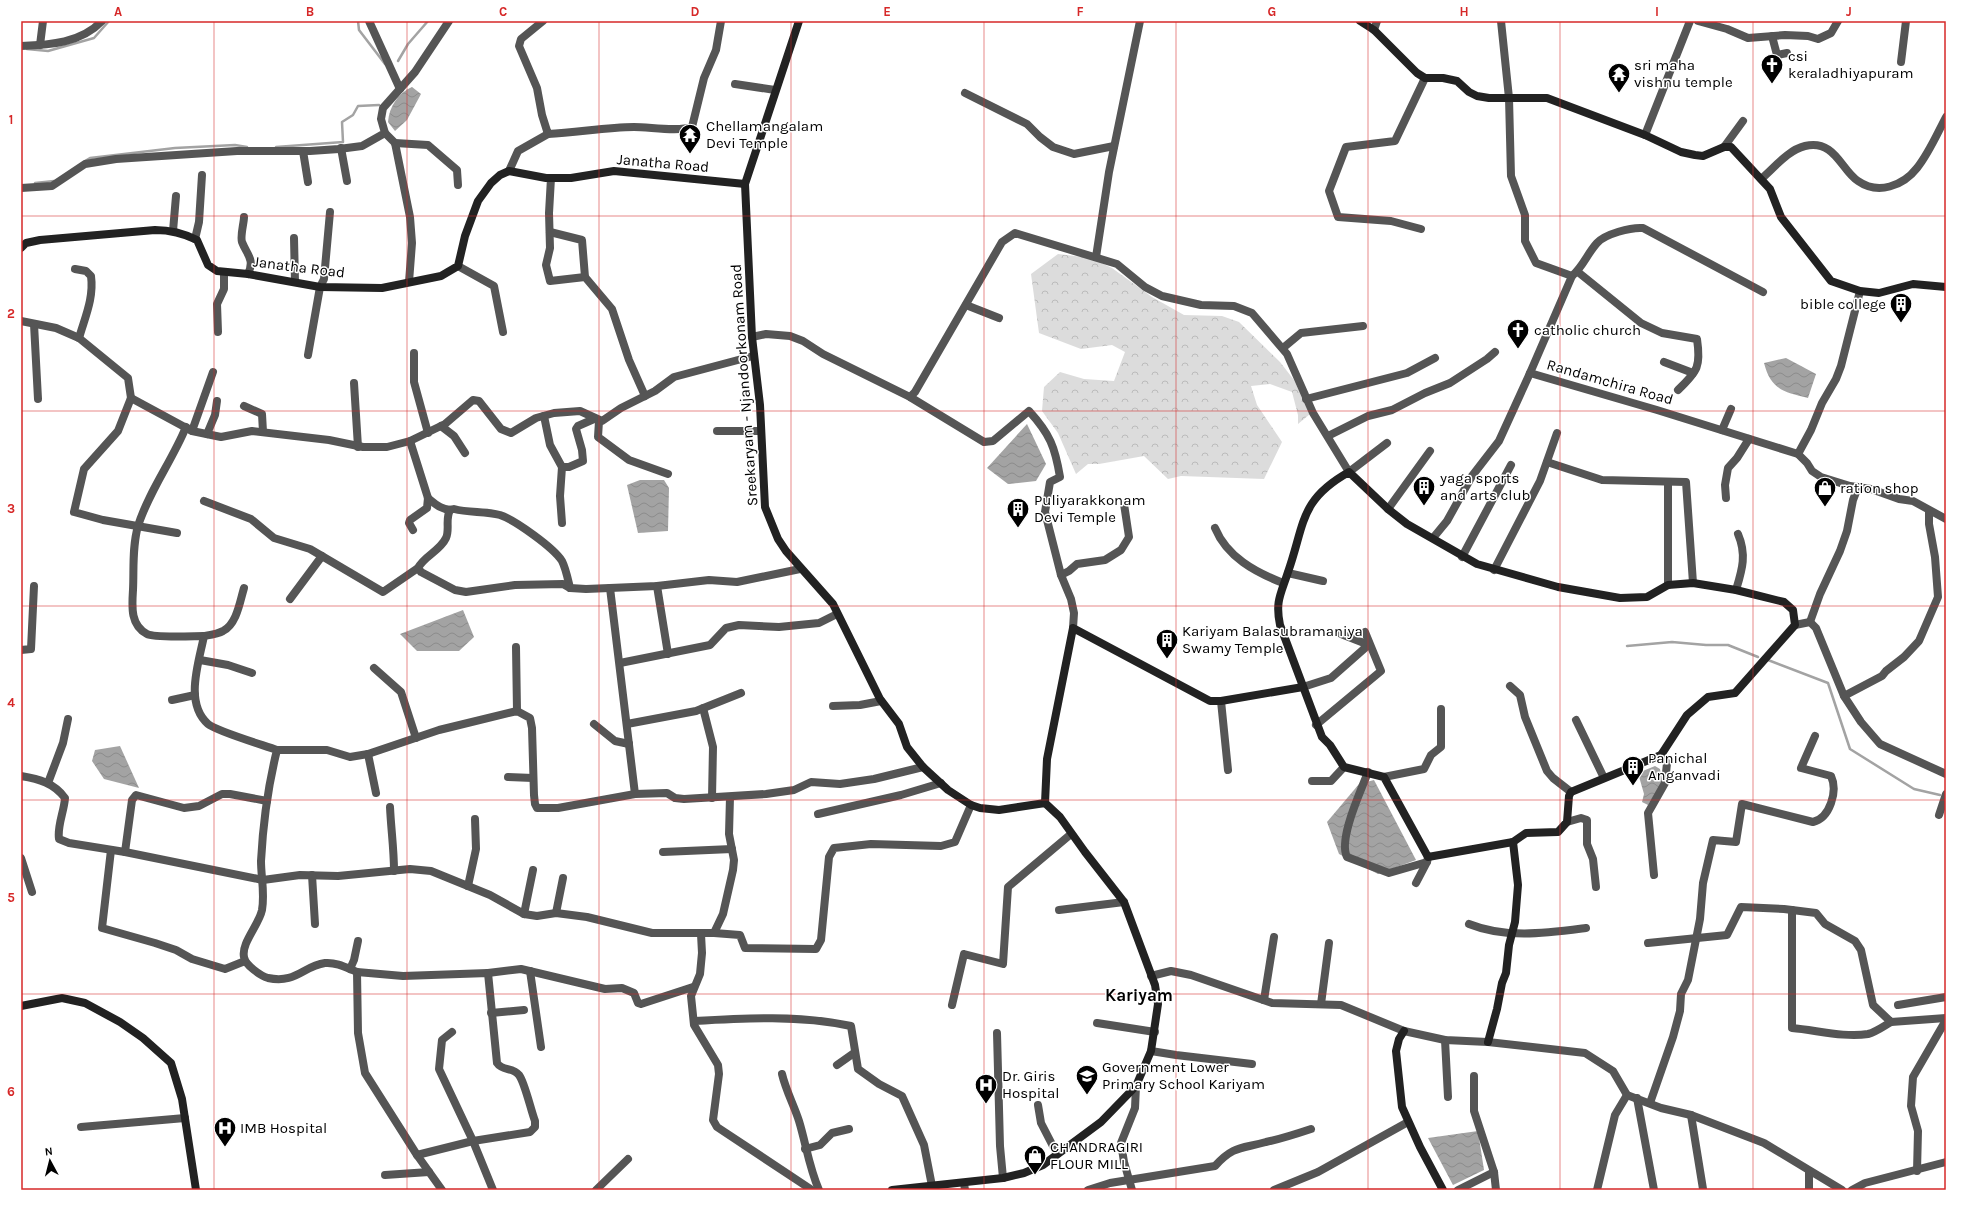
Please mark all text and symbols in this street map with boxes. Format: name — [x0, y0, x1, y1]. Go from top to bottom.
text: A — [114, 4, 122, 19]
text: B — [306, 4, 314, 19]
text: C — [499, 4, 507, 19]
text: D — [691, 4, 700, 19]
text: E — [883, 4, 891, 19]
text: F — [1076, 4, 1084, 19]
text: G — [1268, 4, 1276, 19]
text: H — [1459, 4, 1469, 19]
text: I — [1655, 4, 1659, 19]
text: J — [1846, 4, 1852, 19]
place label: csi keraladhiyapuram — [1788, 47, 1914, 82]
church icon: csi keraladhiyapuram — [1759, 52, 1785, 85]
place label: sri maha vishnu temple — [1634, 56, 1733, 91]
temple icon: sri maha vishnu temple — [1606, 61, 1632, 94]
text: 1 — [9, 112, 13, 127]
place label: Chellamangalam Devi Temple — [706, 117, 823, 152]
temple icon: Chellamangalam Devi Temple — [677, 122, 703, 155]
street label: Janatha Road — [616, 150, 710, 176]
street label: Janatha Road — [252, 252, 346, 282]
street label: Sreekaryam - Njandoorkonam Road — [727, 263, 761, 507]
building icon: bible college — [1888, 291, 1914, 324]
place label: bible college — [1800, 295, 1886, 313]
text: 2 — [7, 306, 15, 321]
church icon: catholic church — [1505, 317, 1531, 350]
place label: catholic church — [1534, 321, 1641, 339]
street label: Randamchira Road — [1545, 355, 1675, 409]
place label: yaga sports and arts club — [1439, 469, 1530, 504]
building icon: yaga sports and arts club — [1411, 474, 1437, 507]
shop icon: ration shop — [1812, 475, 1838, 508]
place label: ration shop — [1840, 479, 1919, 497]
place label: Puliyarakkonam Devi Temple — [1034, 491, 1145, 526]
building icon: Puliyarakkonam Devi Temple — [1005, 496, 1031, 529]
text: 3 — [7, 501, 15, 516]
place label: Kariyam Balasubramaniya Swamy Temple — [1182, 622, 1363, 657]
building icon: Kariyam Balasubramaniya Swamy Temple — [1154, 627, 1180, 660]
text: 4 — [7, 695, 15, 710]
place label: Panichal Anganvadi — [1648, 749, 1721, 784]
building icon: Panichal Anganvadi — [1620, 754, 1646, 787]
text: 5 — [7, 890, 15, 905]
district label: Kariyam — [1105, 985, 1173, 1005]
place label: Government Lower Primary School Kariyam — [1102, 1058, 1265, 1093]
school or university icon: Government Lower Primary School Kariyam — [1074, 1063, 1100, 1096]
place label: Dr. Giris Hospital — [1002, 1067, 1059, 1102]
hospital icon: Dr. Giris Hospital — [973, 1072, 999, 1105]
text: 6 — [7, 1084, 15, 1099]
hospital icon: IMB Hospital — [212, 1115, 238, 1148]
place label: IMB Hospital — [240, 1119, 327, 1137]
place label: CHANDRAGIRI FLOUR MILL — [1050, 1138, 1143, 1173]
north arrow — [30, 1141, 70, 1181]
shop icon: CHANDRAGIRI FLOUR MILL — [1022, 1143, 1048, 1176]
text: N — [44, 1145, 54, 1159]

